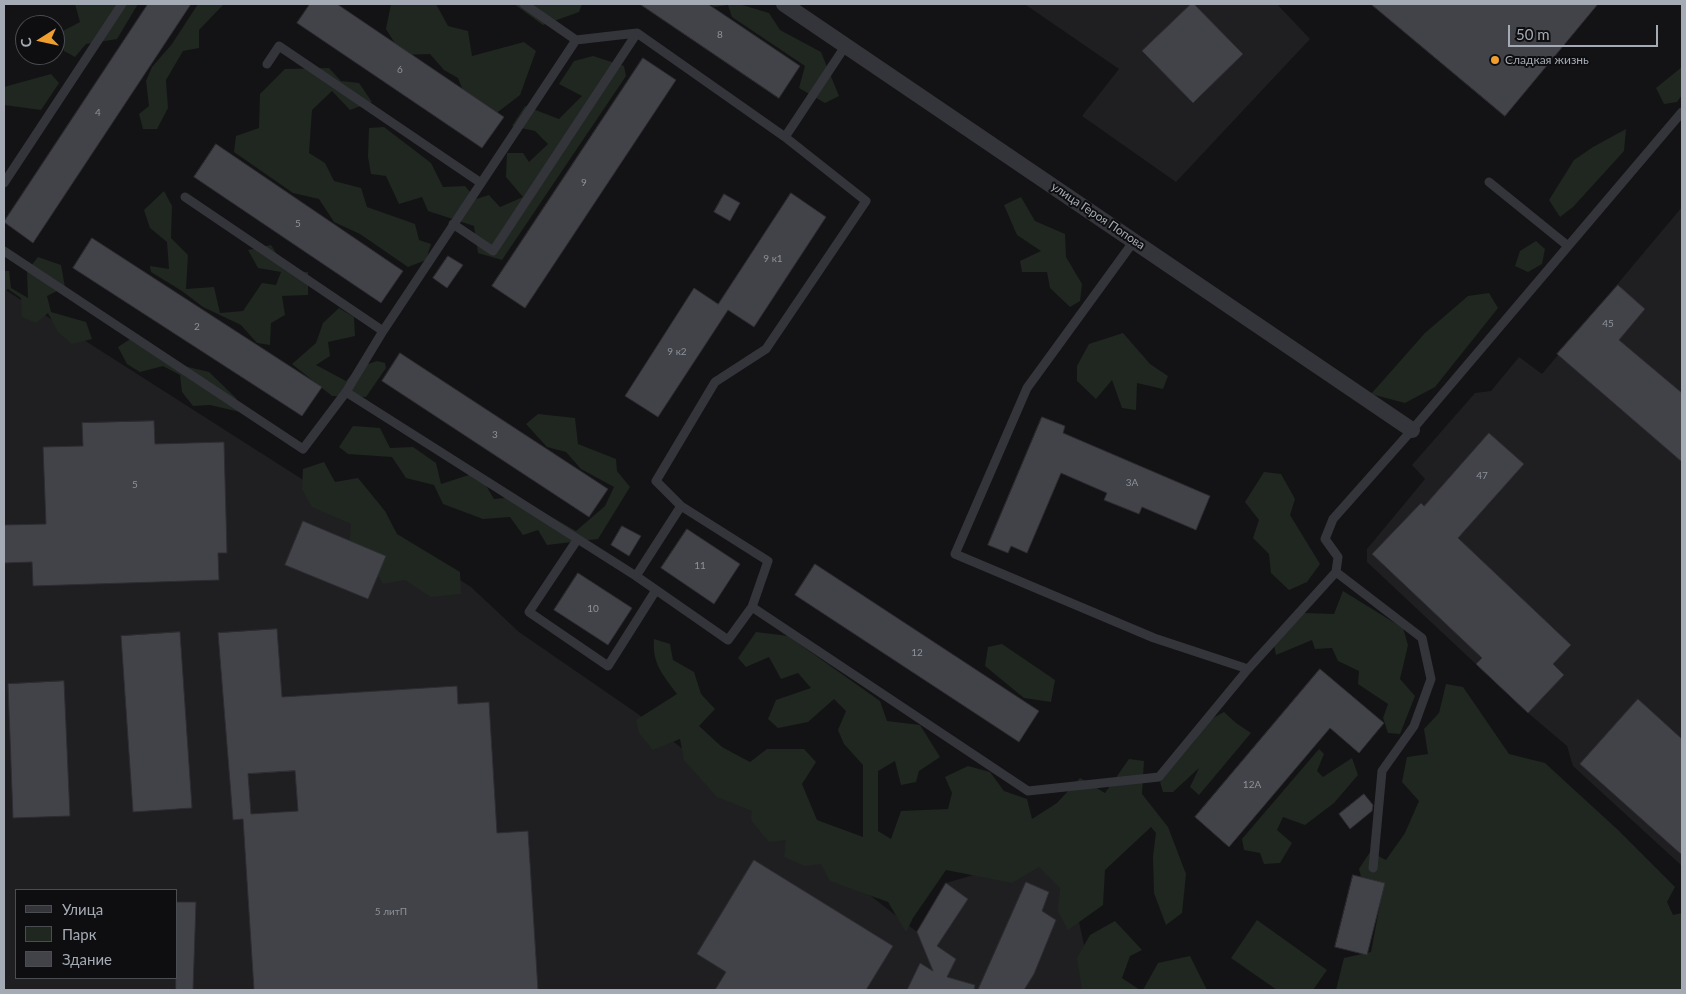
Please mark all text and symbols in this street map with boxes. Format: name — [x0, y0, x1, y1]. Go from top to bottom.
north arrow — [15, 15, 65, 65]
scale bar — [1511, 15, 1661, 47]
text: 50 m — [1516, 25, 1550, 43]
house number: 8 — [717, 29, 723, 41]
text: С — [17, 36, 35, 49]
place label: Сладкая жизнь — [1505, 53, 1589, 67]
marker: Сладкая жизнь — [1489, 54, 1501, 66]
house number: 6 — [397, 64, 403, 76]
house number: 4 — [95, 107, 101, 119]
house number: 9 — [581, 177, 587, 189]
street label: улица Героя Попова — [1048, 179, 1148, 253]
house number: 5 — [295, 218, 301, 230]
house number: 9 к1 — [763, 253, 783, 265]
house number: 45 — [1602, 318, 1614, 330]
house number: 2 — [194, 321, 200, 333]
house number: 9 к2 — [667, 346, 687, 358]
house number: 3 — [492, 429, 498, 441]
house number: 47 — [1476, 470, 1488, 482]
house number: 3А — [1126, 477, 1138, 489]
house number: 5 — [132, 479, 138, 491]
house number: 11 — [694, 560, 706, 572]
house number: 10 — [587, 603, 599, 615]
house number: 12 — [911, 647, 923, 659]
house number: 12А — [1243, 779, 1261, 791]
legend — [15, 889, 178, 979]
text: Улица — [62, 900, 103, 918]
house number: 5 литП — [375, 906, 407, 918]
text: Парк — [62, 925, 96, 943]
text: Здание — [62, 950, 112, 968]

